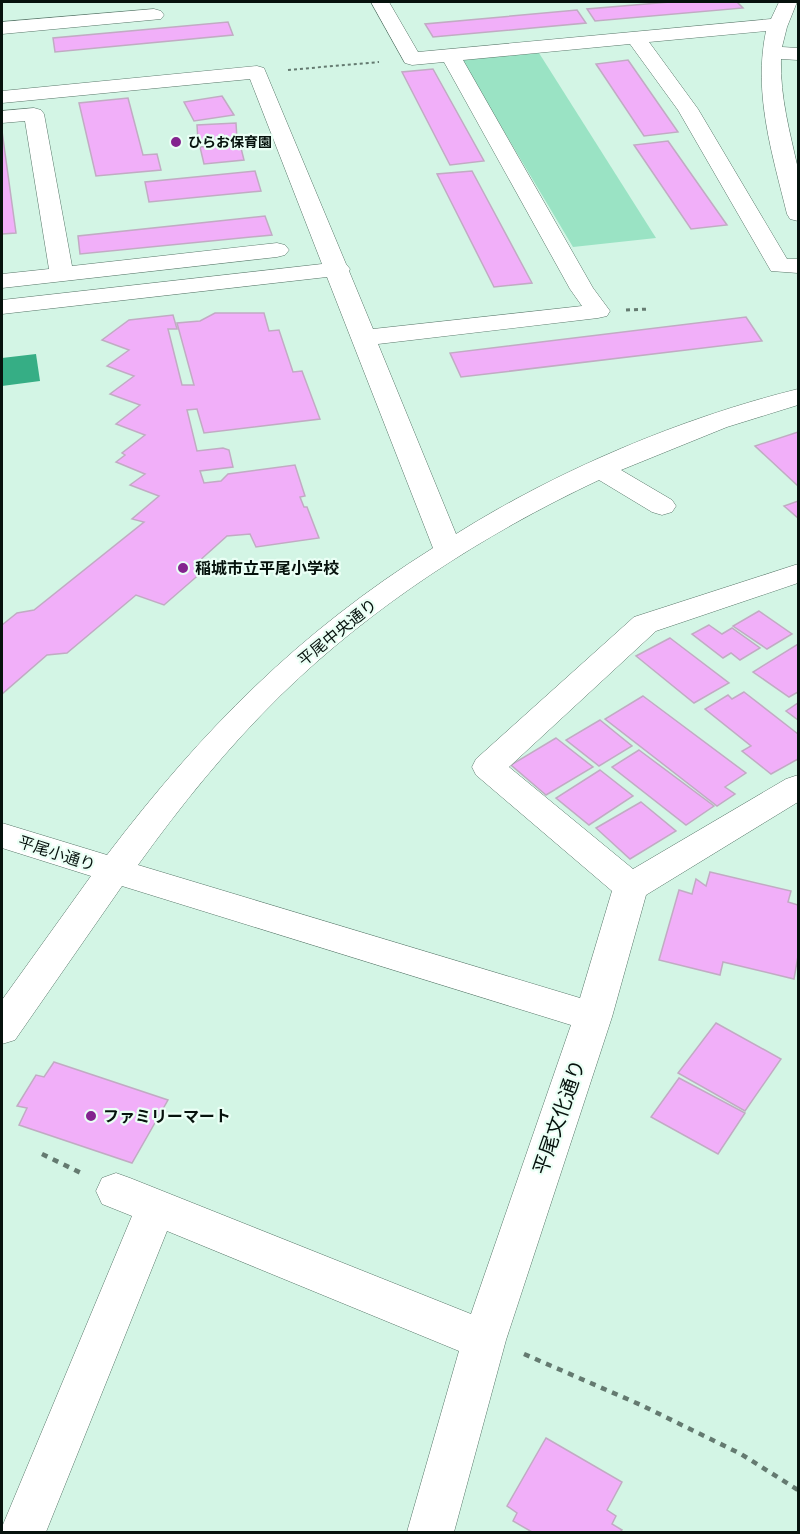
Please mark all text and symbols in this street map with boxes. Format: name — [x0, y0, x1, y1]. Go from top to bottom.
place label: ひらお保育園 — [188, 134, 272, 151]
marker: ひらお保育園 — [169, 135, 183, 149]
place label: 稲城市立平尾小学校 — [195, 559, 339, 578]
marker: 稲城市立平尾小学校 — [176, 561, 190, 575]
street label: 平尾中央通り — [294, 595, 381, 670]
street label: 平尾小通り — [16, 832, 98, 875]
street label: 平尾文化通り — [528, 1056, 590, 1178]
place label: ファミリーマート — [103, 1107, 231, 1126]
marker: ファミリーマート — [84, 1109, 98, 1123]

